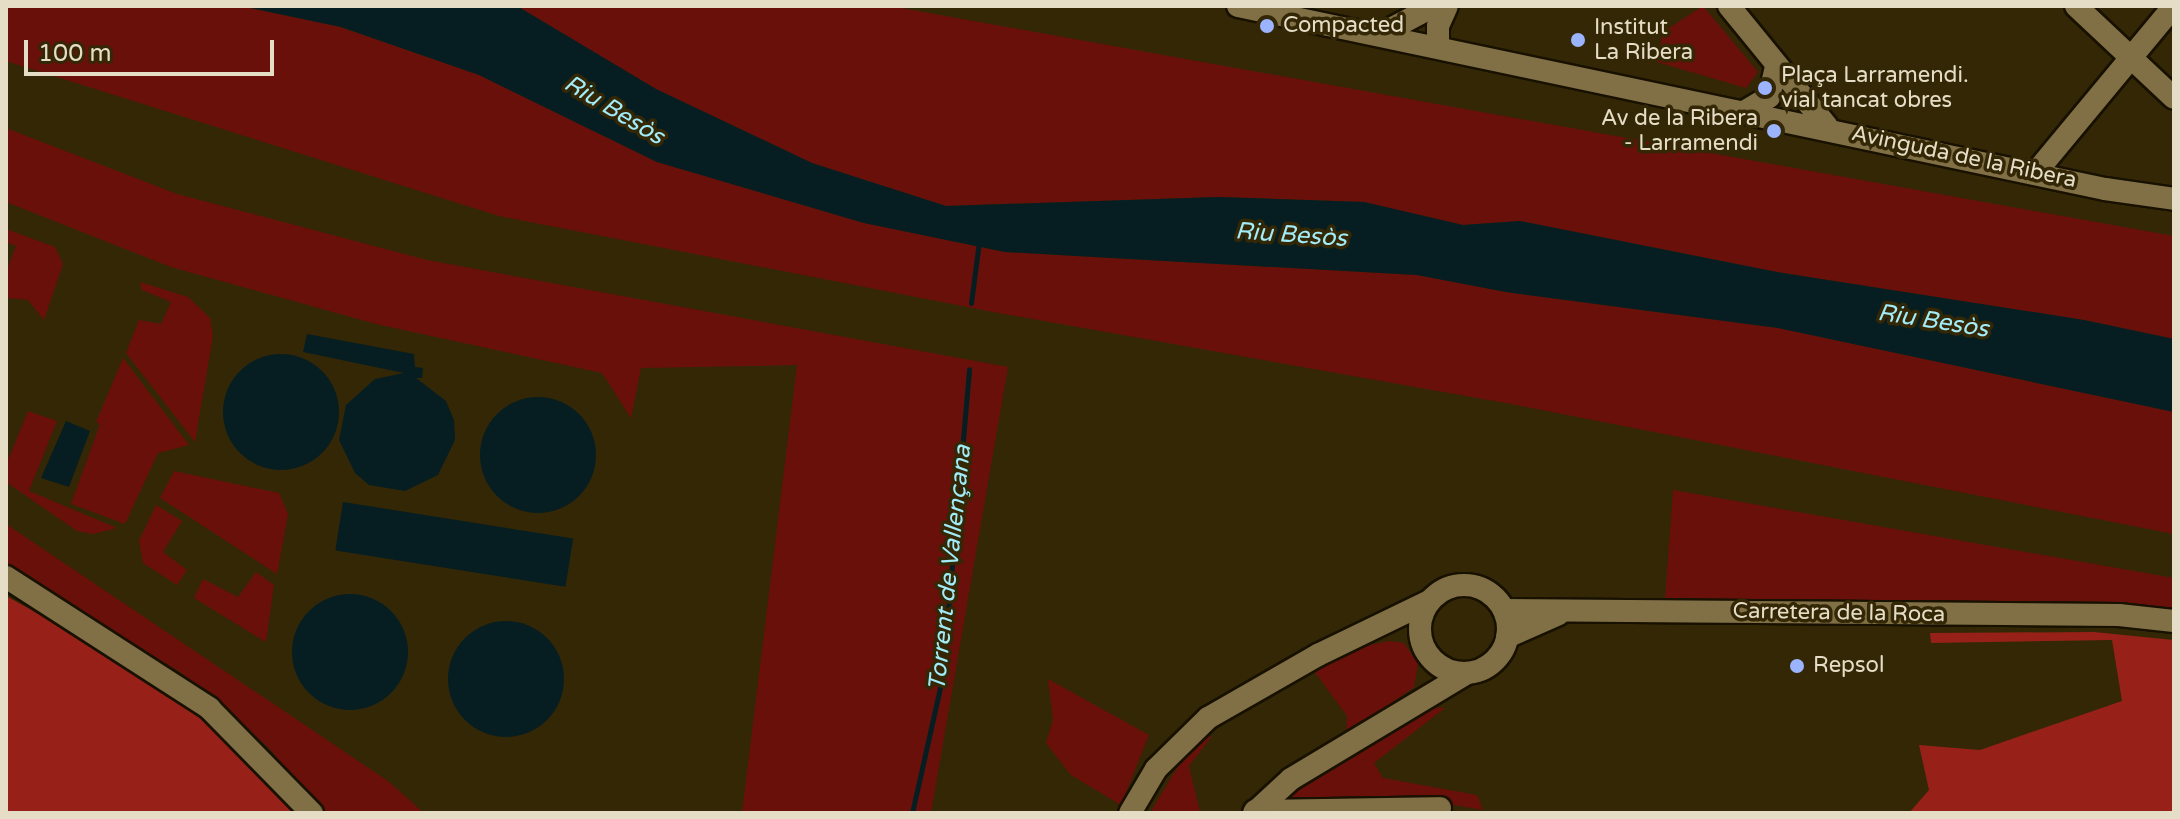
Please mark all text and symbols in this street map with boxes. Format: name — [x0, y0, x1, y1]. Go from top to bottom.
place label: Compacted — [1283, 13, 1404, 39]
place label: Institut La Ribera — [1594, 14, 1693, 66]
marker: Compacted — [1258, 17, 1276, 35]
scale bar — [28, 24, 278, 74]
marker: Institut La Ribera — [1569, 31, 1587, 49]
text: 100 m — [38, 39, 112, 68]
place label: Plaça Larramendi. vial tancat obres — [1781, 62, 1969, 114]
water label: Riu Besòs — [559, 69, 669, 151]
marker: Plaça Larramendi. vial tancat obres — [1756, 79, 1774, 97]
place label: Av de la Ribera - Larramendi — [1601, 105, 1758, 156]
street label: Avinguda de la Ribera — [1849, 120, 2079, 194]
marker: Av de la Ribera - Larramendi — [1765, 122, 1783, 140]
water label: Riu Besòs — [1234, 217, 1348, 253]
water label: Riu Besòs — [1876, 298, 1990, 344]
water label: Torrent de Vallençana — [923, 444, 977, 692]
street label: Carretera de la Roca — [1732, 598, 1946, 628]
place label: Repsol — [1813, 653, 1884, 679]
marker: Repsol — [1788, 657, 1806, 675]

